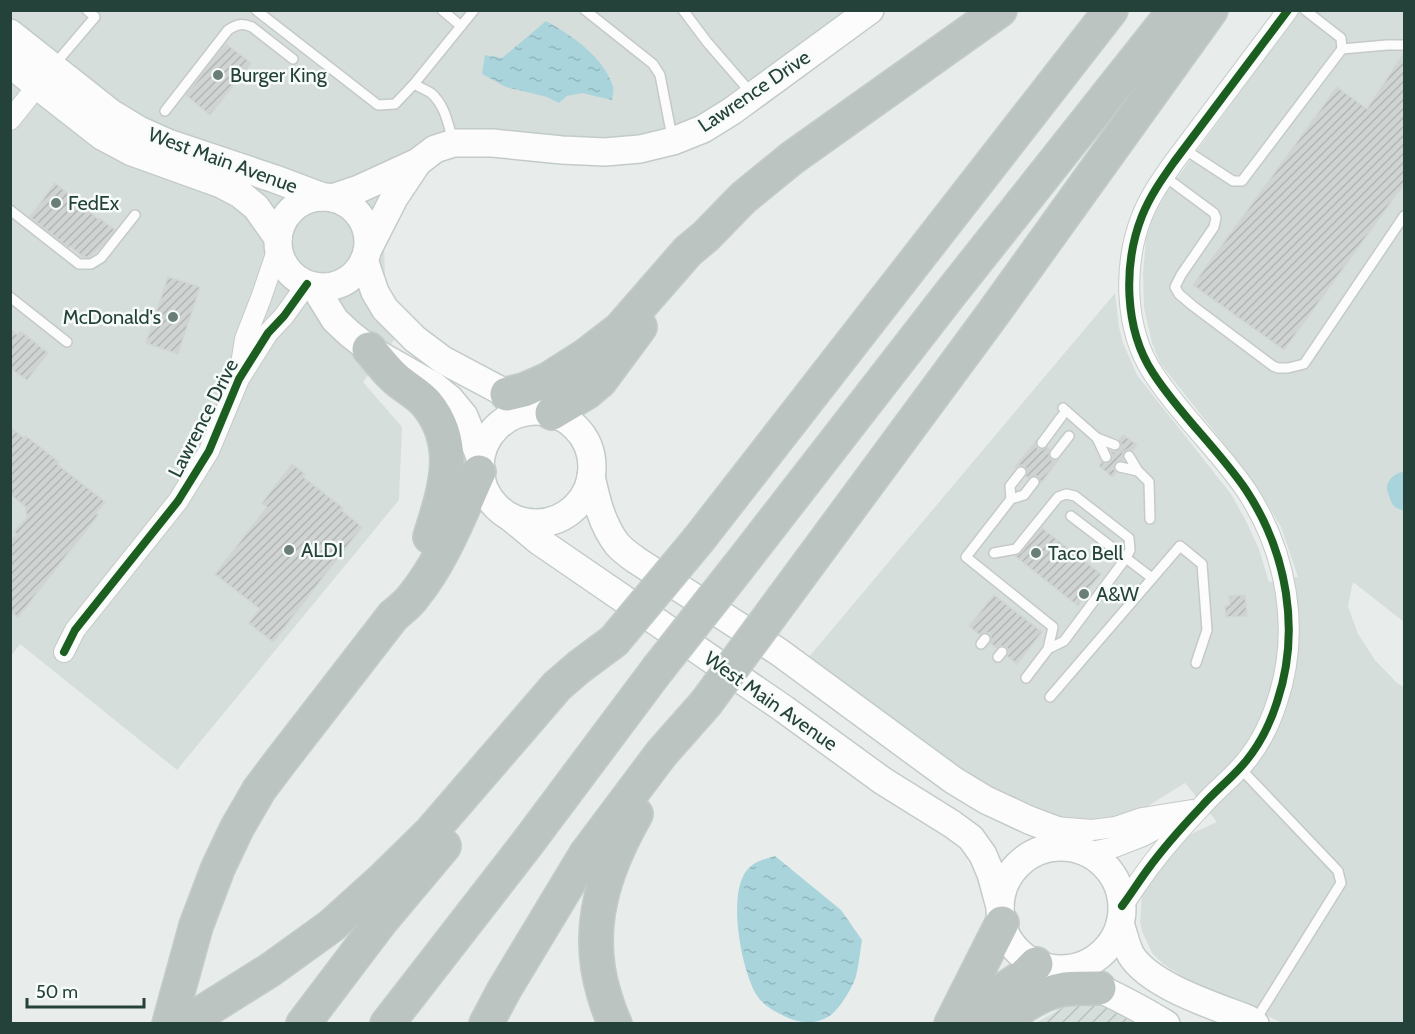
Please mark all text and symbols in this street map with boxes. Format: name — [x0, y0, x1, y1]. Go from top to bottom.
street label: Lawrence Drive — [693, 45, 815, 137]
place label: Burger King — [230, 63, 328, 87]
marker: Burger King — [211, 68, 225, 82]
street label: West Main Avenue — [145, 122, 301, 198]
place label: FedEx — [68, 191, 120, 215]
marker: FedEx — [49, 196, 63, 210]
place label: McDonald's — [63, 305, 161, 329]
marker: McDonald's — [166, 310, 180, 324]
street label: Lawrence Drive — [163, 355, 243, 481]
place label: ALDI — [301, 538, 343, 562]
place label: Taco Bell — [1048, 541, 1123, 565]
marker: ALDI — [282, 543, 296, 557]
marker: Taco Bell — [1029, 546, 1043, 560]
place label: A&W — [1096, 582, 1139, 606]
marker: A&W — [1077, 587, 1091, 601]
street label: West Main Avenue — [700, 646, 842, 756]
scale bar — [27, 971, 144, 1009]
text: 50 m — [36, 981, 78, 1003]

